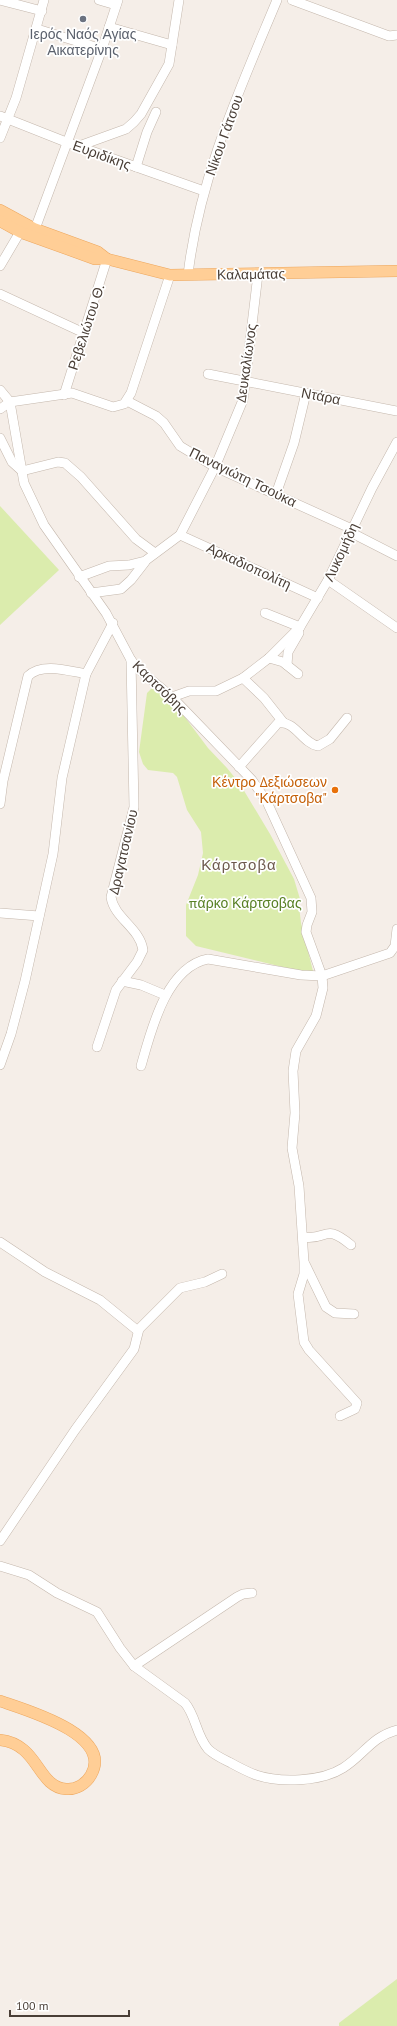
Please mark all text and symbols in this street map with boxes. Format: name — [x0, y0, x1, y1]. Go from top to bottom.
marker: Ιερός Ναός Αγίας Αικατερίνης — [78, 14, 88, 24]
place label: Ιερός Ναός Αγίας Αικατερίνης — [30, 25, 137, 59]
street label: Νίκου Γάτσου — [201, 92, 247, 178]
street label: Ευριδίκης — [70, 136, 134, 174]
street label: Καλαμάτας — [217, 264, 285, 284]
street label: Ρεβελιώτου Θ. — [64, 282, 108, 372]
street label: Δευκαλίωνος — [232, 322, 260, 404]
street label: Ντάρα — [300, 383, 342, 409]
street label: Παναγιώτη Τσούκα — [186, 443, 300, 511]
street label: Λυκομήδη — [320, 520, 362, 584]
street label: Αρκαδιοπολίτη — [204, 539, 294, 593]
street label: Καρτσόβης — [129, 656, 191, 718]
place label: Κέντρο Δεξιώσεων "Κάρτσοβα" — [212, 773, 327, 807]
marker: Κέντρο Δεξιώσεων "Κάρτσοβα" — [330, 785, 340, 795]
street label: Δραγατσανίου — [104, 808, 142, 896]
district label: Κάρτσοβα — [201, 855, 277, 874]
park label: πάρκο Κάρτσοβας — [188, 894, 302, 912]
scale bar — [10, 1992, 129, 2018]
text: 100 m — [16, 1998, 49, 2013]

